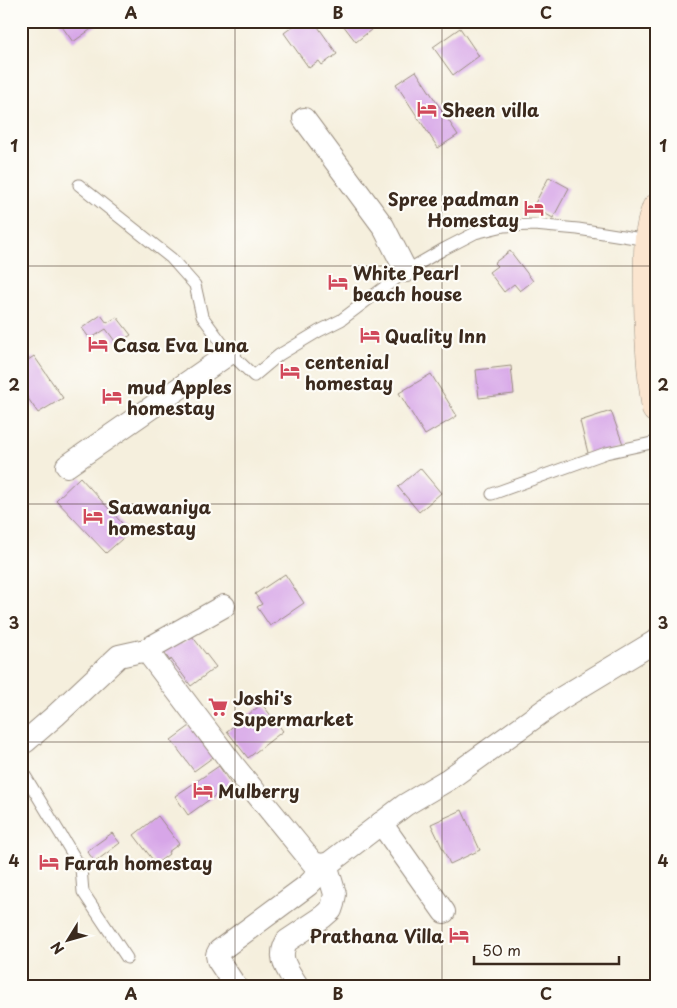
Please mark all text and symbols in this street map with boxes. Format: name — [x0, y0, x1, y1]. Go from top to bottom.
text: A — [125, 0, 138, 24]
text: B — [333, 0, 344, 24]
text: C — [540, 0, 552, 24]
place label: Sheen villa — [442, 96, 539, 123]
hotel icon: Sheen villa — [416, 98, 438, 120]
text: 1 — [10, 133, 18, 157]
text: 1 — [659, 133, 667, 157]
place label: Spree padman Homestay — [388, 185, 519, 233]
hotel icon: Spree padman Homestay — [523, 197, 545, 219]
place label: White Pearl beach house — [353, 259, 462, 307]
hotel icon: White Pearl beach house — [327, 271, 349, 293]
place label: Quality Inn — [385, 322, 486, 349]
hotel icon: Quality Inn — [359, 324, 381, 346]
place label: Casa Eva Luna — [113, 331, 249, 358]
hotel icon: Casa Eva Luna — [87, 333, 109, 355]
place label: centenial homestay — [305, 348, 393, 396]
hotel icon: centenial homestay — [279, 360, 301, 382]
text: 2 — [8, 372, 20, 396]
text: 2 — [657, 372, 669, 396]
place label: mud Apples homestay — [127, 373, 232, 421]
hotel icon: mud Apples homestay — [101, 385, 123, 407]
place label: Saawaniya homestay — [108, 493, 211, 541]
hotel icon: Saawaniya homestay — [82, 505, 104, 527]
text: 3 — [9, 610, 19, 634]
text: 3 — [658, 610, 668, 634]
place label: Joshi's Supermarket — [233, 684, 354, 732]
supermarket icon: Joshi's Supermarket — [207, 696, 229, 718]
place label: Mulberry — [218, 777, 300, 804]
hotel icon: Mulberry — [192, 779, 214, 801]
text: 4 — [9, 848, 20, 872]
text: 4 — [658, 848, 669, 872]
place label: Farah homestay — [64, 849, 212, 876]
hotel icon: Farah homestay — [38, 851, 60, 873]
north arrow — [42, 916, 92, 966]
place label: Prathana Villa — [310, 922, 444, 949]
hotel icon: Prathana Villa — [448, 924, 470, 946]
scale bar — [474, 933, 620, 965]
text: N — [45, 937, 69, 959]
text: 50 m — [482, 938, 521, 961]
text: A — [125, 981, 138, 1005]
text: B — [333, 981, 344, 1005]
text: C — [540, 981, 552, 1005]

